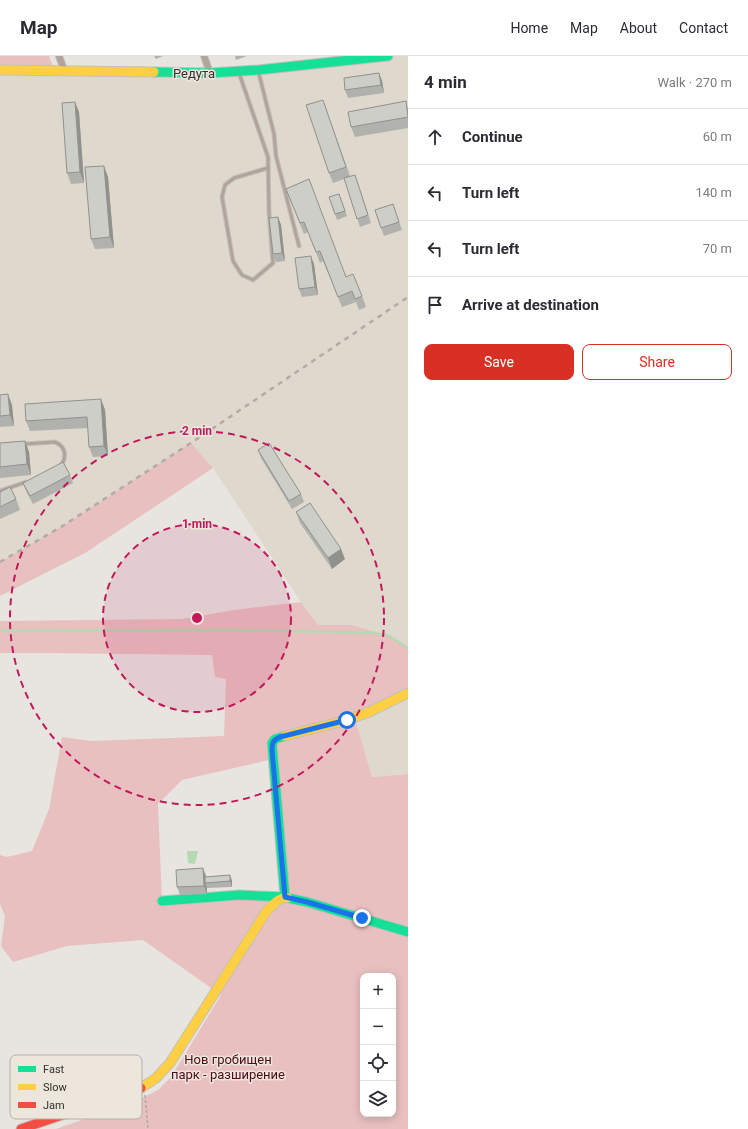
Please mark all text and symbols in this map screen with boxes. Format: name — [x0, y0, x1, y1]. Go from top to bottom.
text: Map — [20, 16, 58, 39]
text: Home — [510, 20, 548, 36]
text: Map — [570, 20, 598, 36]
text: About — [620, 20, 657, 36]
text: Contact — [679, 20, 728, 36]
street label: Редута — [173, 66, 215, 81]
text: 4 min — [424, 72, 467, 92]
text: Walk · 270 m — [657, 75, 732, 90]
icon: ahead — [424, 126, 446, 148]
text: Continue — [462, 128, 523, 146]
text: 60 m — [703, 129, 732, 144]
icon: left — [424, 182, 446, 204]
text: Turn left — [462, 184, 519, 202]
text: 140 m — [695, 185, 732, 200]
icon: left — [424, 238, 446, 260]
text: Turn left — [462, 240, 519, 258]
text: 70 m — [703, 241, 732, 256]
icon: arrive — [424, 294, 446, 316]
text: Arrive at destination — [462, 296, 599, 314]
button: Save — [424, 344, 574, 380]
button: Share — [582, 344, 732, 380]
text: 2 min — [182, 424, 212, 438]
text: 1 min — [182, 517, 212, 531]
centre of rings — [190, 611, 204, 625]
route start — [338, 711, 356, 729]
route end — [353, 909, 371, 927]
map controls — [360, 973, 396, 1117]
button: + — [360, 973, 396, 1009]
button: − — [360, 1009, 396, 1045]
button: locate — [360, 1045, 396, 1081]
park label: Нов гробищен парк - разширение — [171, 1052, 285, 1082]
legend — [10, 1055, 142, 1119]
text: Fast — [43, 1063, 65, 1076]
text: Slow — [43, 1081, 67, 1094]
button: layers — [360, 1081, 396, 1117]
text: Jam — [43, 1099, 65, 1112]

